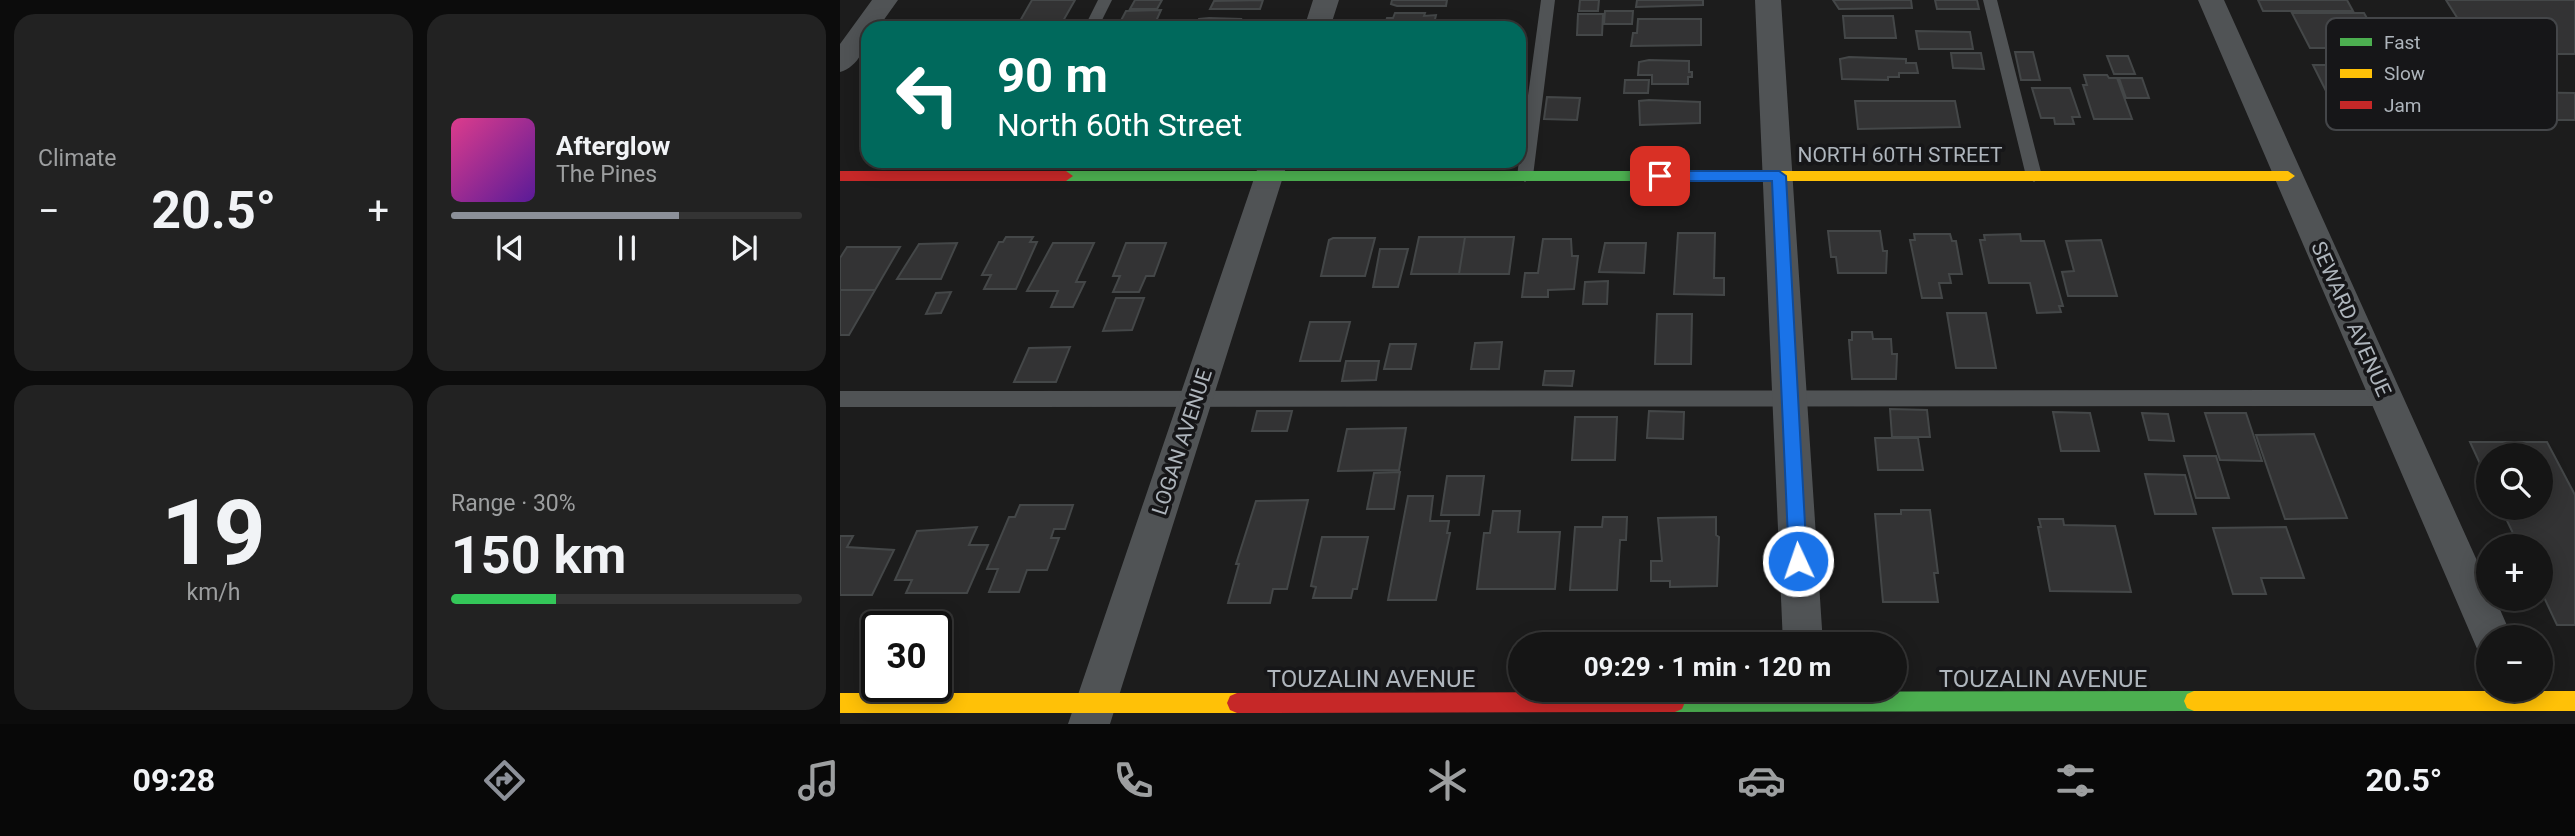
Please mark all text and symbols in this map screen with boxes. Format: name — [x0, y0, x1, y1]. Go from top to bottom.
legend — [2326, 18, 2557, 130]
text: Fast — [2384, 31, 2421, 54]
text: 90 m — [997, 47, 1108, 104]
icon: left — [882, 49, 973, 140]
text: Slow — [2384, 62, 2425, 85]
text: Jam — [2384, 94, 2421, 117]
text: North 60th Street — [997, 106, 1242, 144]
text: Afterglow — [556, 131, 670, 161]
street label: NORTH 60TH STREET — [1797, 143, 2003, 167]
text: Climate — [38, 145, 117, 172]
pin — [1630, 146, 1690, 206]
icon: arrive — [1641, 157, 1679, 195]
text: The Pines — [556, 161, 657, 188]
text: 20.5° — [151, 180, 276, 241]
text: − — [38, 189, 60, 233]
text: + — [367, 189, 389, 233]
icon: previous — [491, 229, 529, 267]
icon: pause — [608, 229, 646, 267]
icon: next — [725, 229, 763, 267]
street label: SEWARD AVENUE — [2306, 238, 2396, 400]
street label: LOGAN AVENUE — [1147, 366, 1217, 518]
map controls — [2476, 443, 2553, 702]
button: search — [2476, 443, 2553, 520]
text: 19 — [161, 480, 266, 586]
text: Range · 30% — [451, 490, 576, 517]
position arrow — [1761, 524, 1835, 598]
text: 150 km — [451, 525, 626, 586]
button: + — [2476, 534, 2553, 611]
text: km/h — [187, 579, 241, 606]
speed limit sign: 30 — [861, 611, 952, 702]
button: − — [2476, 625, 2553, 702]
text: 09:29 · 1 min · 120 m — [1584, 652, 1831, 682]
street label: TOUZALIN AVENUE — [1267, 665, 1475, 693]
street label: TOUZALIN AVENUE — [1939, 665, 2147, 693]
icon: directions — [480, 756, 529, 805]
icon: music — [794, 756, 843, 805]
icon: phone — [1109, 756, 1158, 805]
icon: climate — [1423, 756, 1472, 805]
icon: car — [1737, 756, 1786, 805]
icon: filters — [2051, 756, 2100, 805]
text: 09:28 — [133, 761, 215, 799]
text: 20.5° — [2365, 761, 2442, 799]

